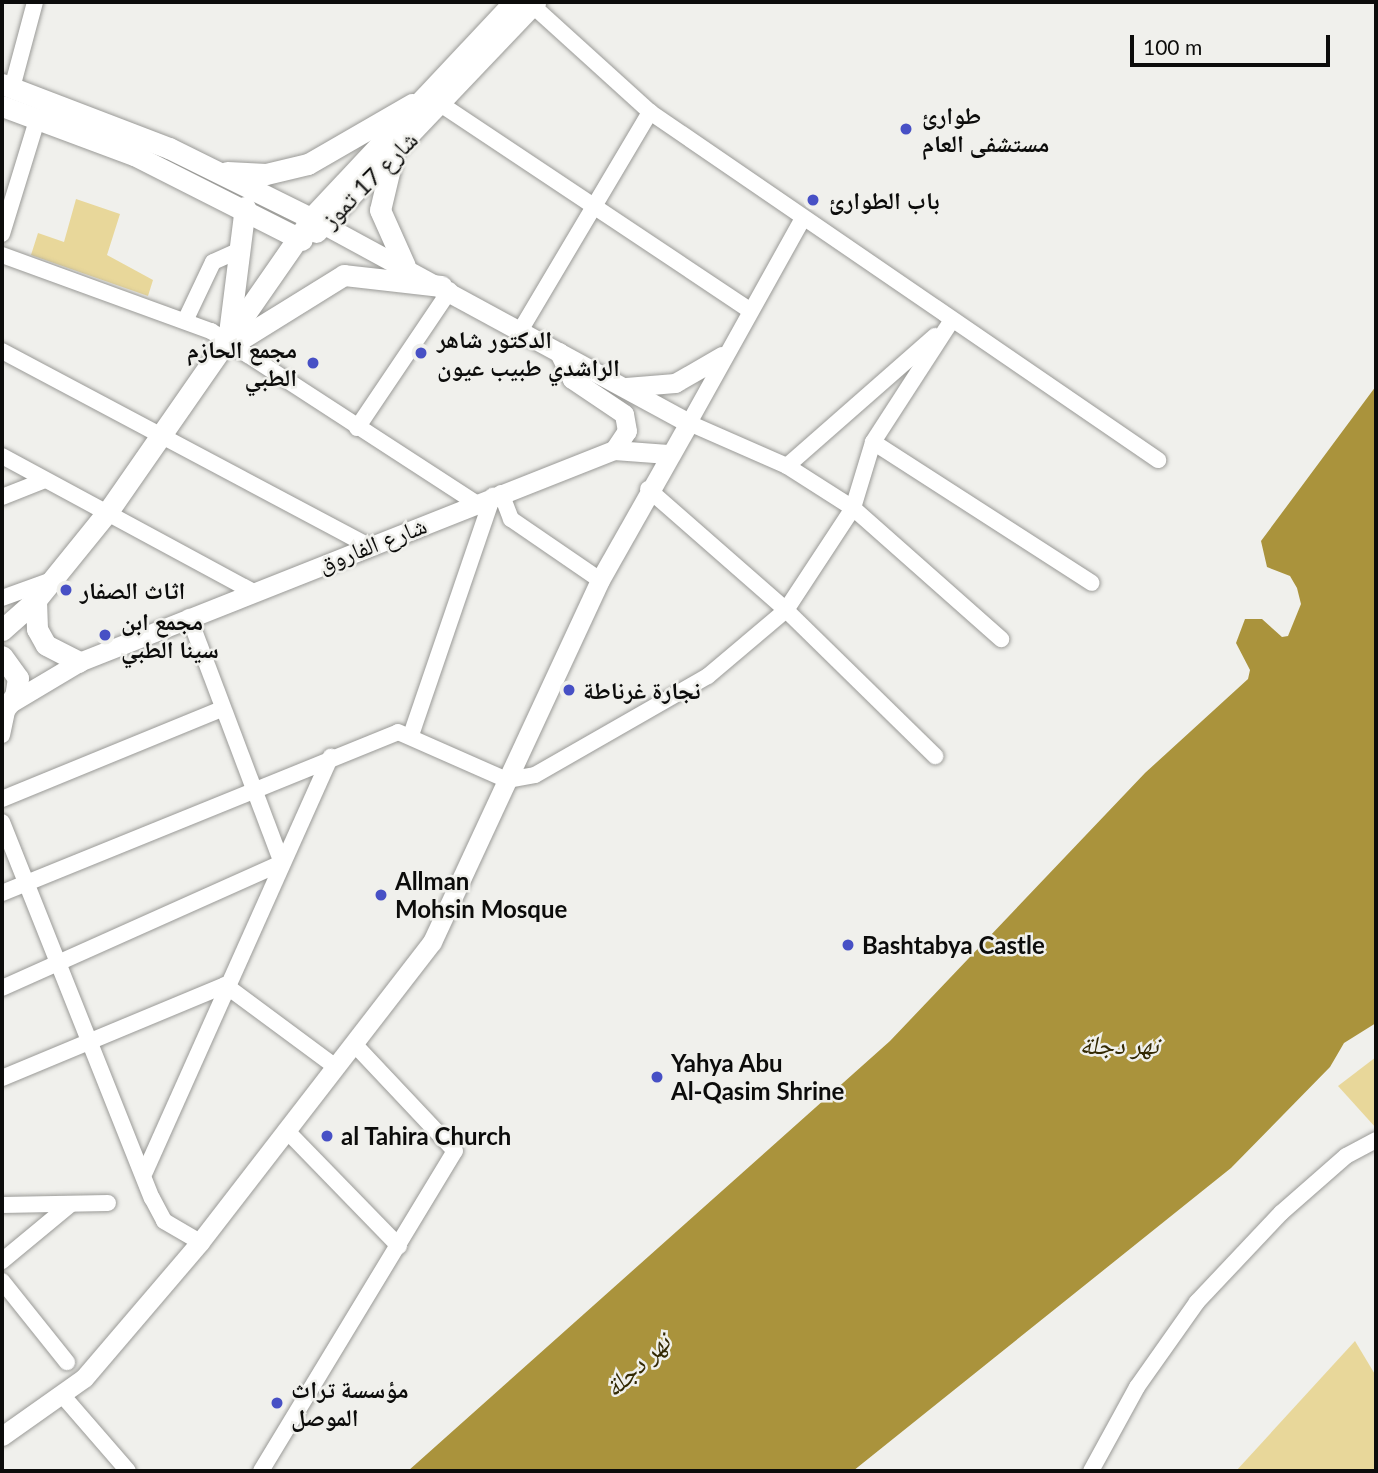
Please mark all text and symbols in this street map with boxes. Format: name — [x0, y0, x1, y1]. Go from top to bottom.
scale bar — [1133, 21, 1332, 65]
text: 100 m — [1143, 34, 1202, 59]
place label: طوارئ مستشفى العام — [922, 101, 1049, 157]
marker: طوارئ مستشفى العام — [896, 119, 916, 139]
street label: شارع 17 تموز — [315, 125, 423, 233]
place label: باب الطوارئ — [829, 186, 939, 214]
marker: باب الطوارئ — [803, 190, 823, 210]
place label: الدكتور شاهر الراشدي طبيب عيون — [437, 325, 620, 381]
place label: مجمع الحازم الطبي — [187, 335, 297, 391]
marker: الدكتور شاهر الراشدي طبيب عيون — [411, 343, 431, 363]
marker: مجمع الحازم الطبي — [303, 353, 323, 373]
street label: شارع الفاروق — [314, 510, 430, 578]
place label: اثاث الصفار — [80, 576, 185, 604]
marker: اثاث الصفار — [58, 582, 74, 598]
place label: مجمع ابن سينا الطبي — [121, 607, 219, 663]
marker: مجمع ابن سينا الطبي — [95, 625, 115, 645]
place label: نجارة غرناطة — [583, 676, 701, 704]
marker: نجارة غرناطة — [561, 682, 577, 698]
place label: Allman Mohsin Mosque — [395, 867, 567, 923]
marker: Allman Mohsin Mosque — [373, 887, 389, 903]
place label: Bashtabya Castle — [862, 931, 1045, 959]
marker: Bashtabya Castle — [840, 937, 856, 953]
water label: نهر دجلة — [1079, 1029, 1159, 1061]
place label: Yahya Abu Al-Qasim Shrine — [671, 1049, 844, 1105]
marker: Yahya Abu Al-Qasim Shrine — [649, 1069, 665, 1085]
place label: al Tahira Church — [341, 1122, 512, 1150]
marker: al Tahira Church — [319, 1128, 335, 1144]
water label: نهر دجلة — [597, 1327, 677, 1403]
place label: مؤسسة تراث الموصل — [291, 1375, 408, 1431]
marker: مؤسسة تراث الموصل — [269, 1395, 285, 1411]

